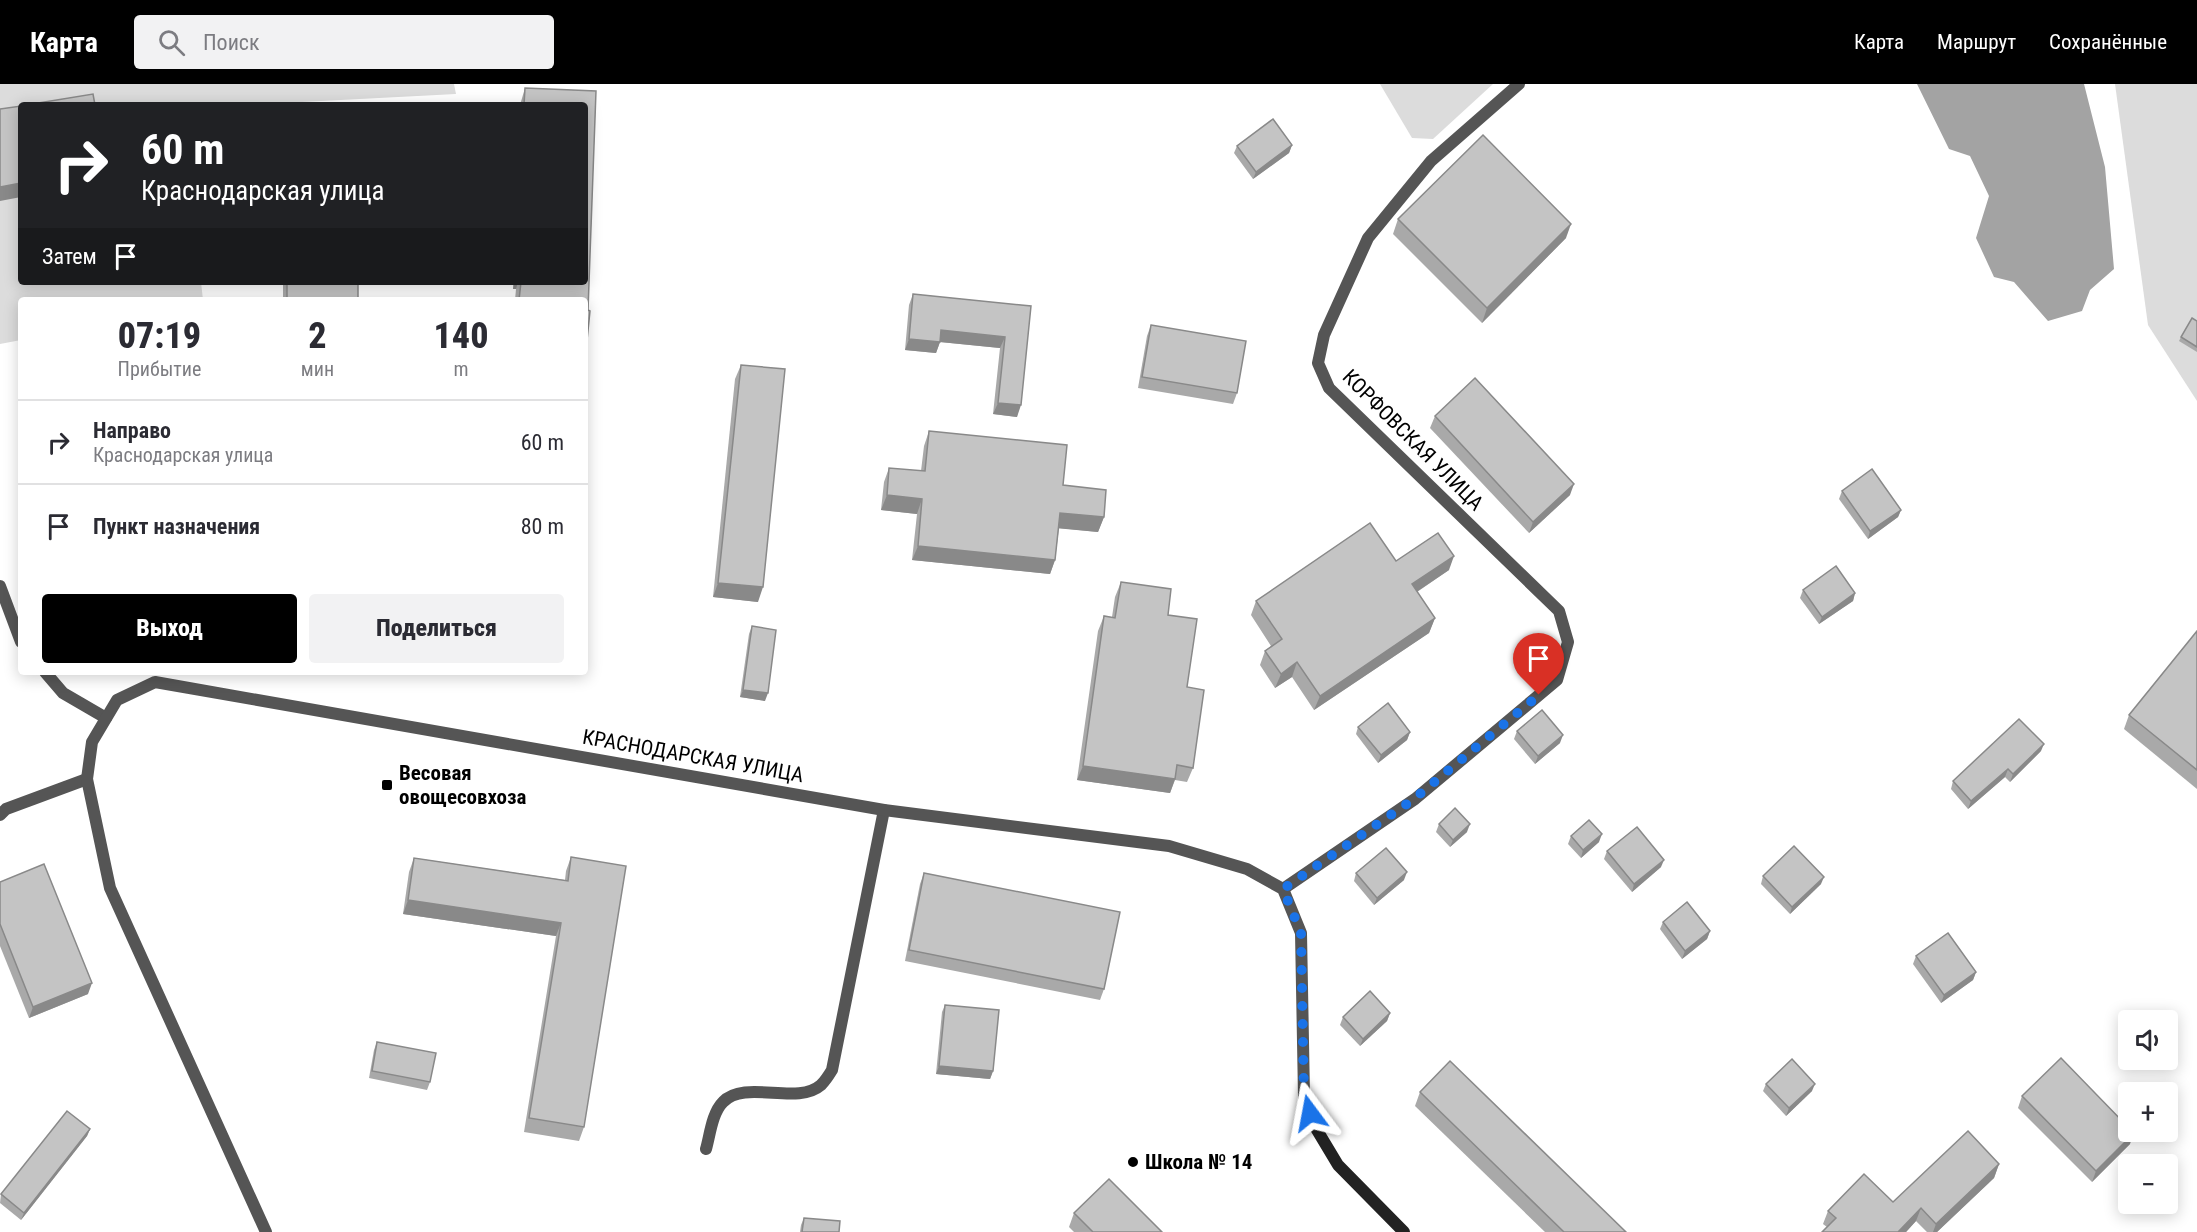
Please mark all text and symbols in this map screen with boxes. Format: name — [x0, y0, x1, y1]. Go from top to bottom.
search box — [134, 15, 554, 69]
text: Карта — [30, 26, 98, 59]
icon: search — [155, 26, 188, 59]
text: Поиск — [203, 30, 260, 55]
text: Карта — [1854, 30, 1904, 54]
text: Маршрут — [1937, 30, 2016, 54]
text: Сохранённые — [2049, 30, 2167, 54]
text: 60 m — [141, 125, 224, 174]
icon: right — [42, 126, 120, 204]
text: Краснодарская улица — [141, 175, 385, 207]
icon: arrive — [109, 240, 142, 273]
text: Затем — [42, 244, 97, 269]
text: 07:19 — [118, 315, 201, 357]
text: 2 — [308, 315, 327, 357]
text: 140 — [434, 315, 488, 357]
text: Прибытие — [117, 357, 201, 381]
text: мин — [301, 357, 334, 381]
text: m — [453, 357, 469, 381]
street label: КОРФОВСКАЯ УЛИЦА — [1338, 365, 1488, 515]
text: Направо — [93, 418, 171, 443]
icon: right — [42, 426, 75, 459]
text: 60 m — [521, 430, 564, 455]
text: Краснодарская улица — [93, 443, 273, 467]
icon: arrive — [42, 510, 75, 543]
text: Пункт назначения — [93, 514, 260, 539]
text: 80 m — [521, 514, 564, 539]
button: Выход — [42, 594, 297, 663]
button: Поделиться — [309, 594, 564, 663]
pin — [1513, 633, 1564, 695]
icon: arrive — [1522, 642, 1555, 675]
street label: КРАСНОДАРСКАЯ УЛИЦА — [581, 725, 805, 787]
place label: Весовая овощесовхоза — [399, 761, 527, 809]
marker: Весовая овощесовхоза — [380, 778, 394, 792]
map controls — [2118, 1010, 2178, 1214]
button: sound — [2118, 1010, 2178, 1070]
position arrow — [1278, 1081, 1342, 1145]
button: + — [2118, 1082, 2178, 1142]
place label: Школа № 14 — [1145, 1150, 1252, 1174]
button: − — [2118, 1154, 2178, 1214]
marker: Школа № 14 — [1126, 1155, 1140, 1169]

